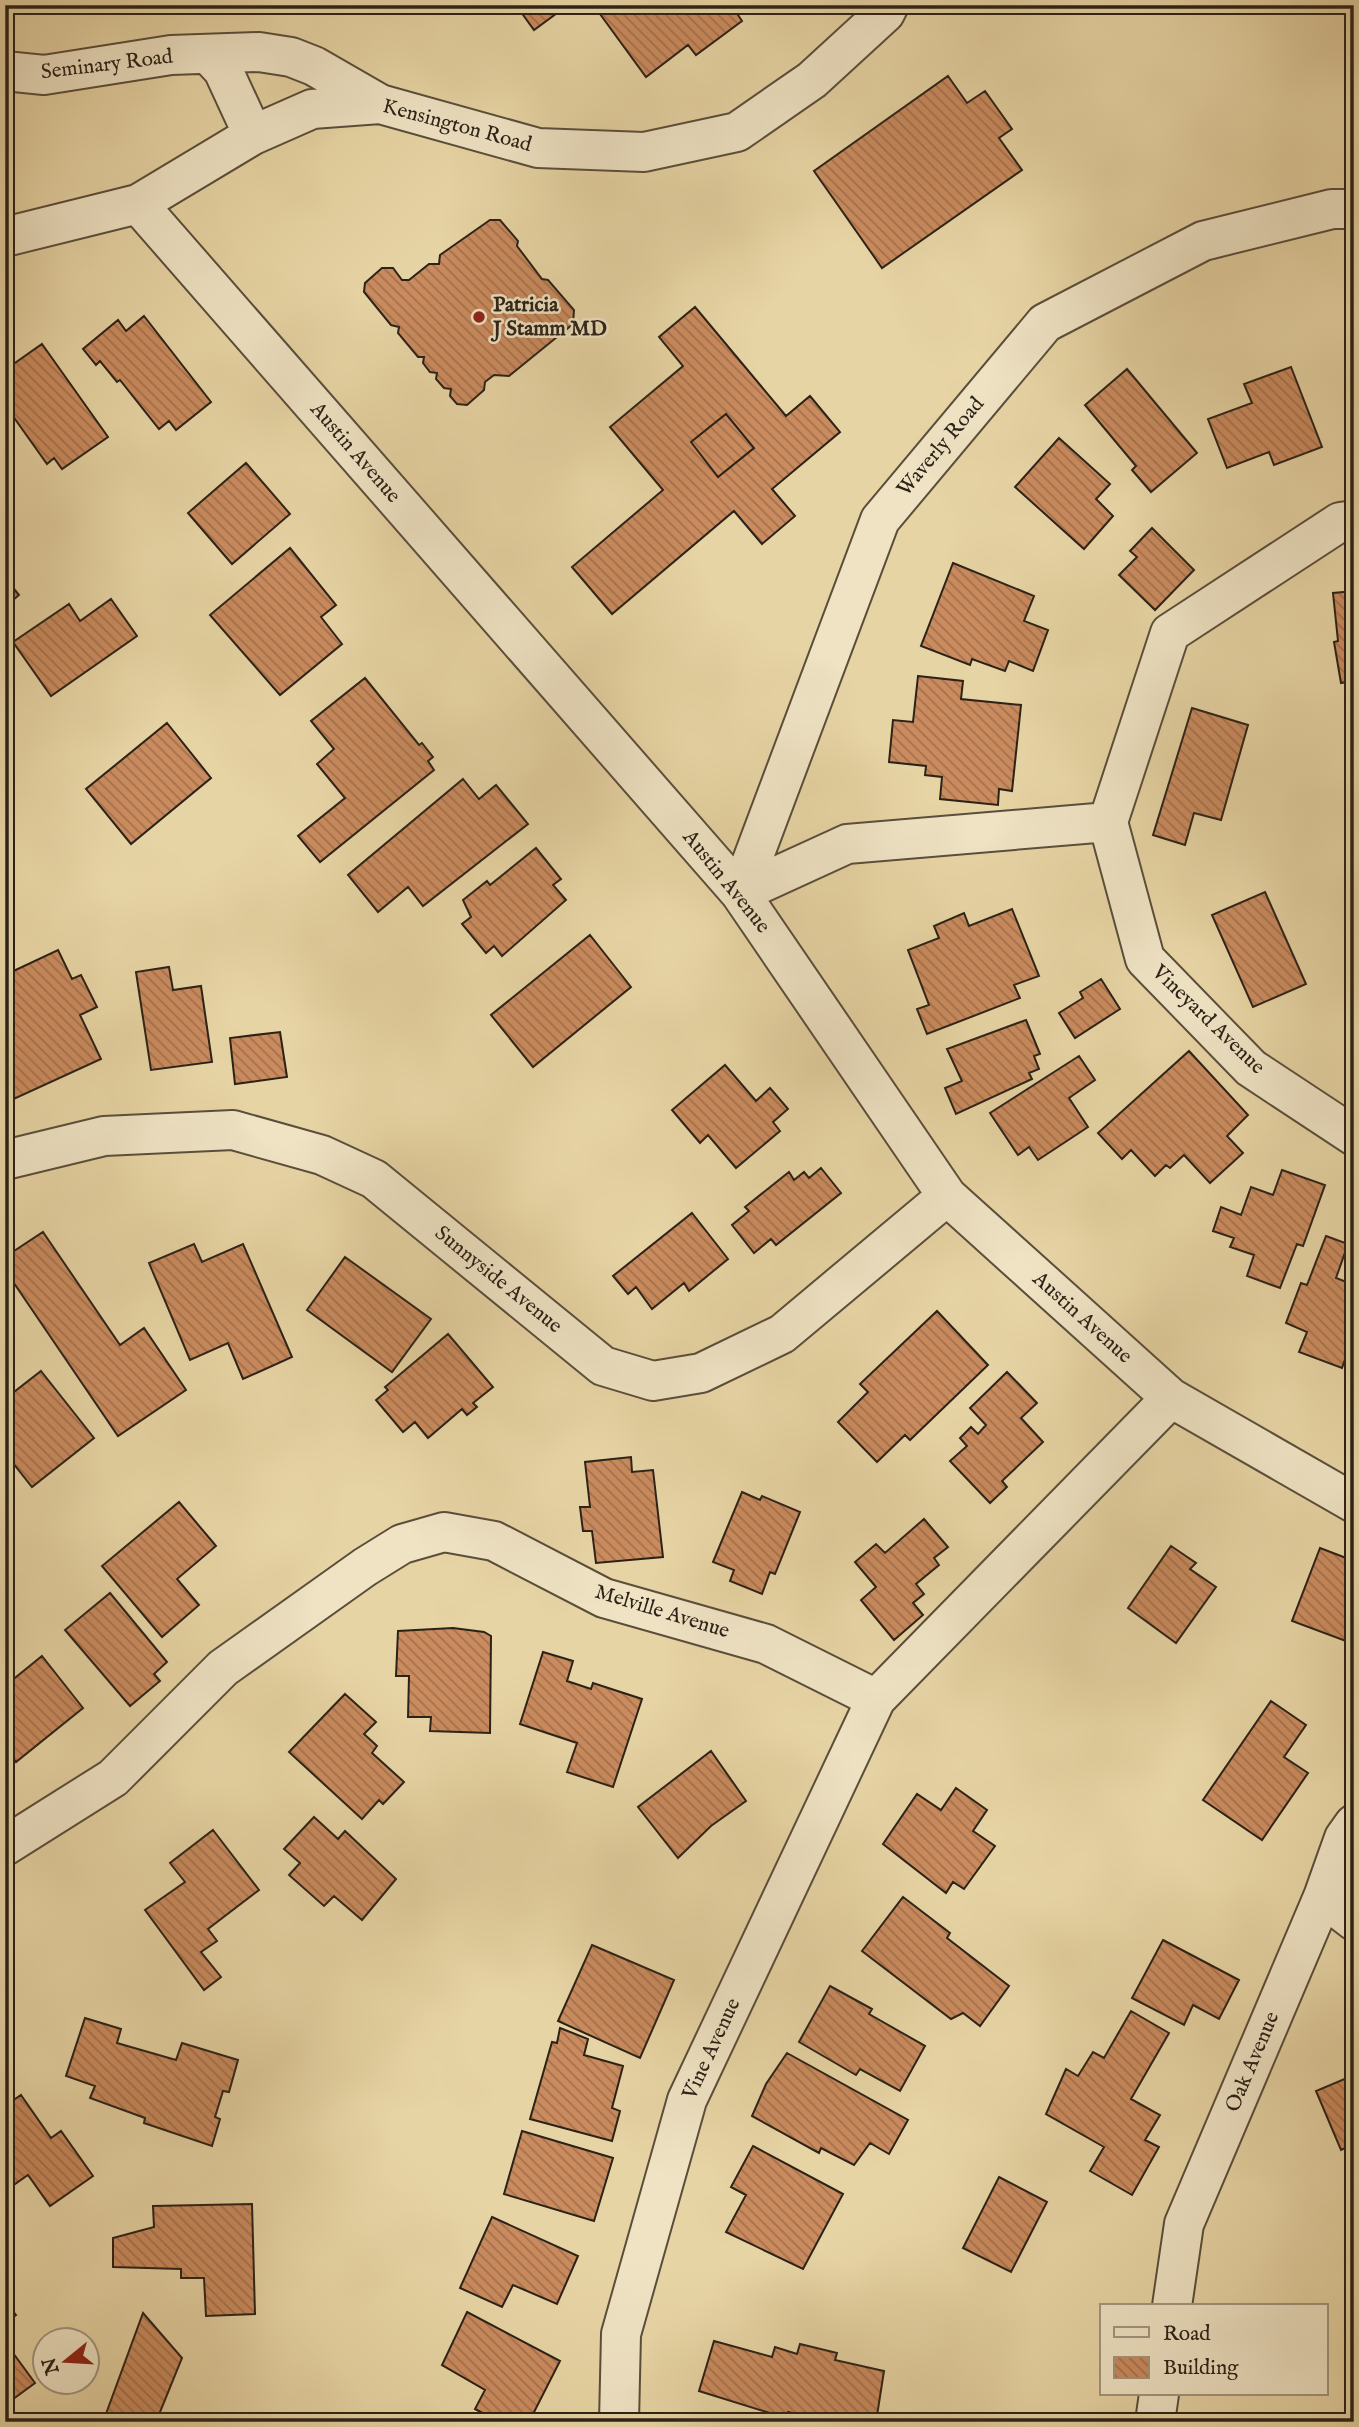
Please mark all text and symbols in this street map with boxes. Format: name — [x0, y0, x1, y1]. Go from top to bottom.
street label: Seminary Road — [40, 43, 175, 86]
street label: Kensington Road — [379, 93, 535, 159]
place label: Patricia J Stamm MD — [490, 292, 607, 343]
marker: Patricia J Stamm MD — [471, 309, 487, 325]
street label: Waverly Road — [891, 391, 991, 502]
street label: Austin Avenue — [303, 396, 407, 509]
street label: Austin Avenue — [675, 824, 776, 939]
street label: Vineyard Avenue — [1145, 959, 1271, 1081]
street label: Sunnyside Avenue — [429, 1220, 568, 1340]
street label: Austin Avenue — [1026, 1265, 1138, 1370]
street label: Melville Avenue — [591, 1579, 733, 1645]
street label: Vine Avenue — [676, 1994, 747, 2105]
street label: Oak Avenue — [1220, 2007, 1286, 2116]
legend — [1100, 2304, 1328, 2396]
text: Road — [1163, 2321, 1211, 2348]
north arrow — [32, 2326, 102, 2396]
text: N — [38, 2354, 66, 2378]
text: Building — [1163, 2355, 1239, 2382]

